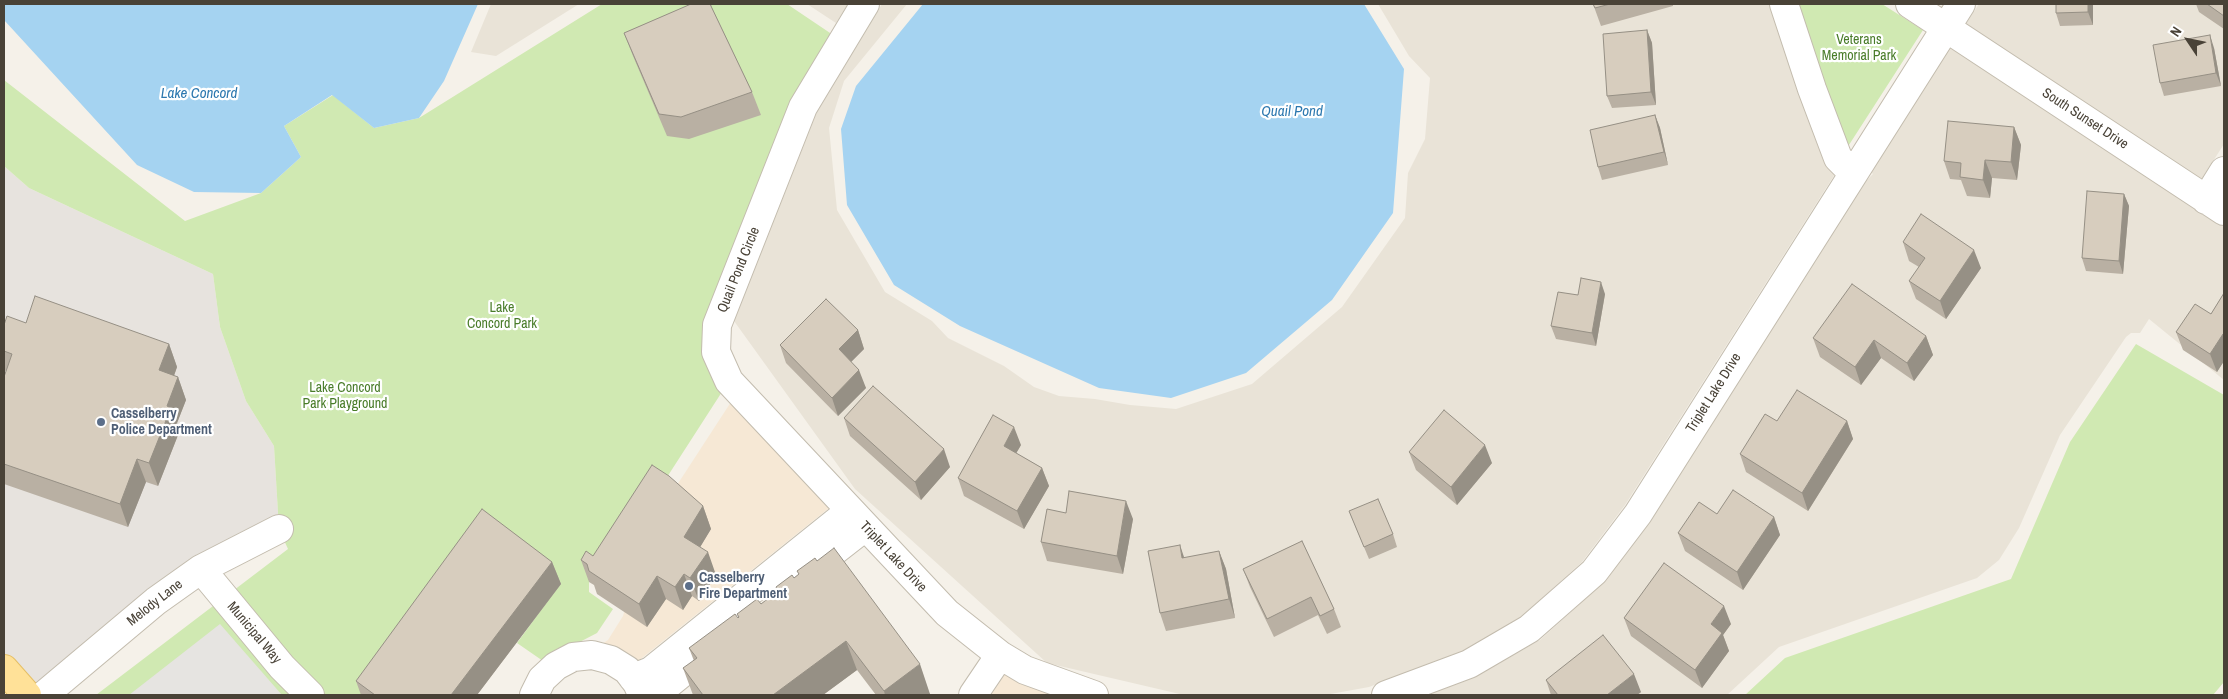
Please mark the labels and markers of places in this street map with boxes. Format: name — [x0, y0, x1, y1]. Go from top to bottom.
place label: Casselberry Police Department — [111, 406, 212, 438]
marker: Casselberry Police Department — [95, 416, 107, 428]
place label: Casselberry Fire Department — [699, 570, 787, 602]
marker: Casselberry Fire Department — [683, 580, 695, 592]

